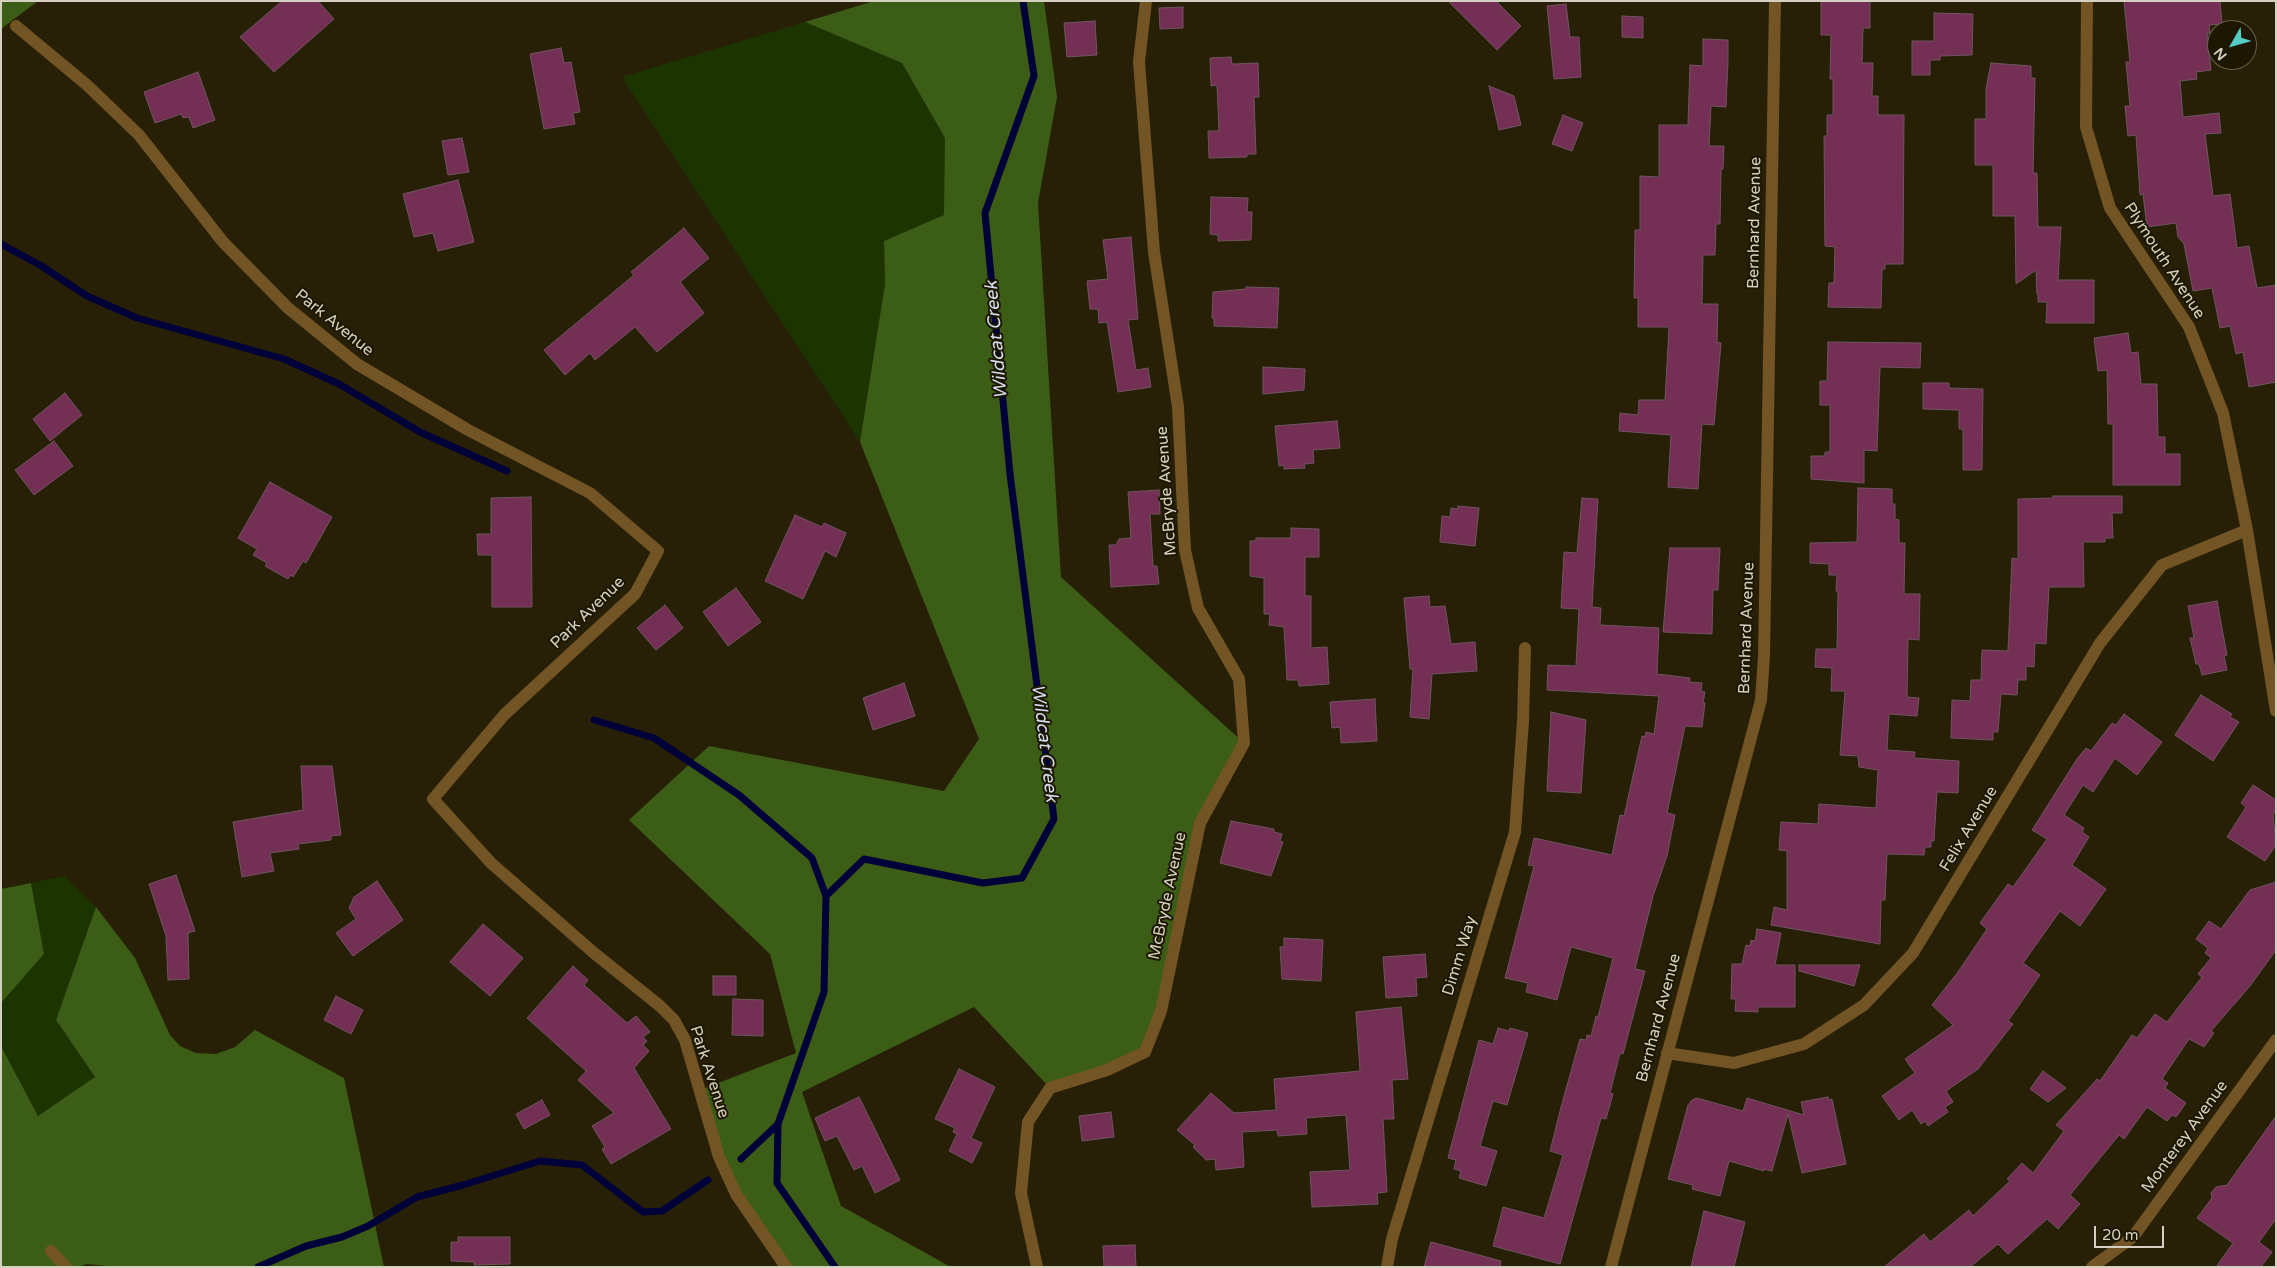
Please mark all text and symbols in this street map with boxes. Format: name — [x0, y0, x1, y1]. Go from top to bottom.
north arrow — [2207, 20, 2257, 70]
text: N — [2210, 44, 2231, 64]
street label: Bernhard Avenue — [1744, 157, 1766, 289]
street label: Plymouth Avenue — [2119, 199, 2209, 323]
water label: Wildcat Creek — [981, 280, 1013, 400]
street label: Park Avenue — [291, 285, 377, 361]
street label: McBryde Avenue — [1153, 426, 1181, 556]
street label: Bernhard Avenue — [1735, 562, 1759, 694]
street label: Park Avenue — [547, 573, 629, 653]
water label: Wildcat Creek — [1026, 683, 1062, 803]
street label: Felix Avenue — [1936, 783, 2002, 875]
street label: McBryde Avenue — [1145, 830, 1191, 962]
street label: Dimm Way — [1439, 914, 1481, 998]
street label: Bernhard Avenue — [1633, 952, 1685, 1084]
street label: Park Avenue — [685, 1024, 733, 1120]
street label: Monterey Avenue — [2138, 1077, 2232, 1197]
scale bar — [2097, 1216, 2167, 1248]
text: 20 m — [2102, 1226, 2139, 1244]

